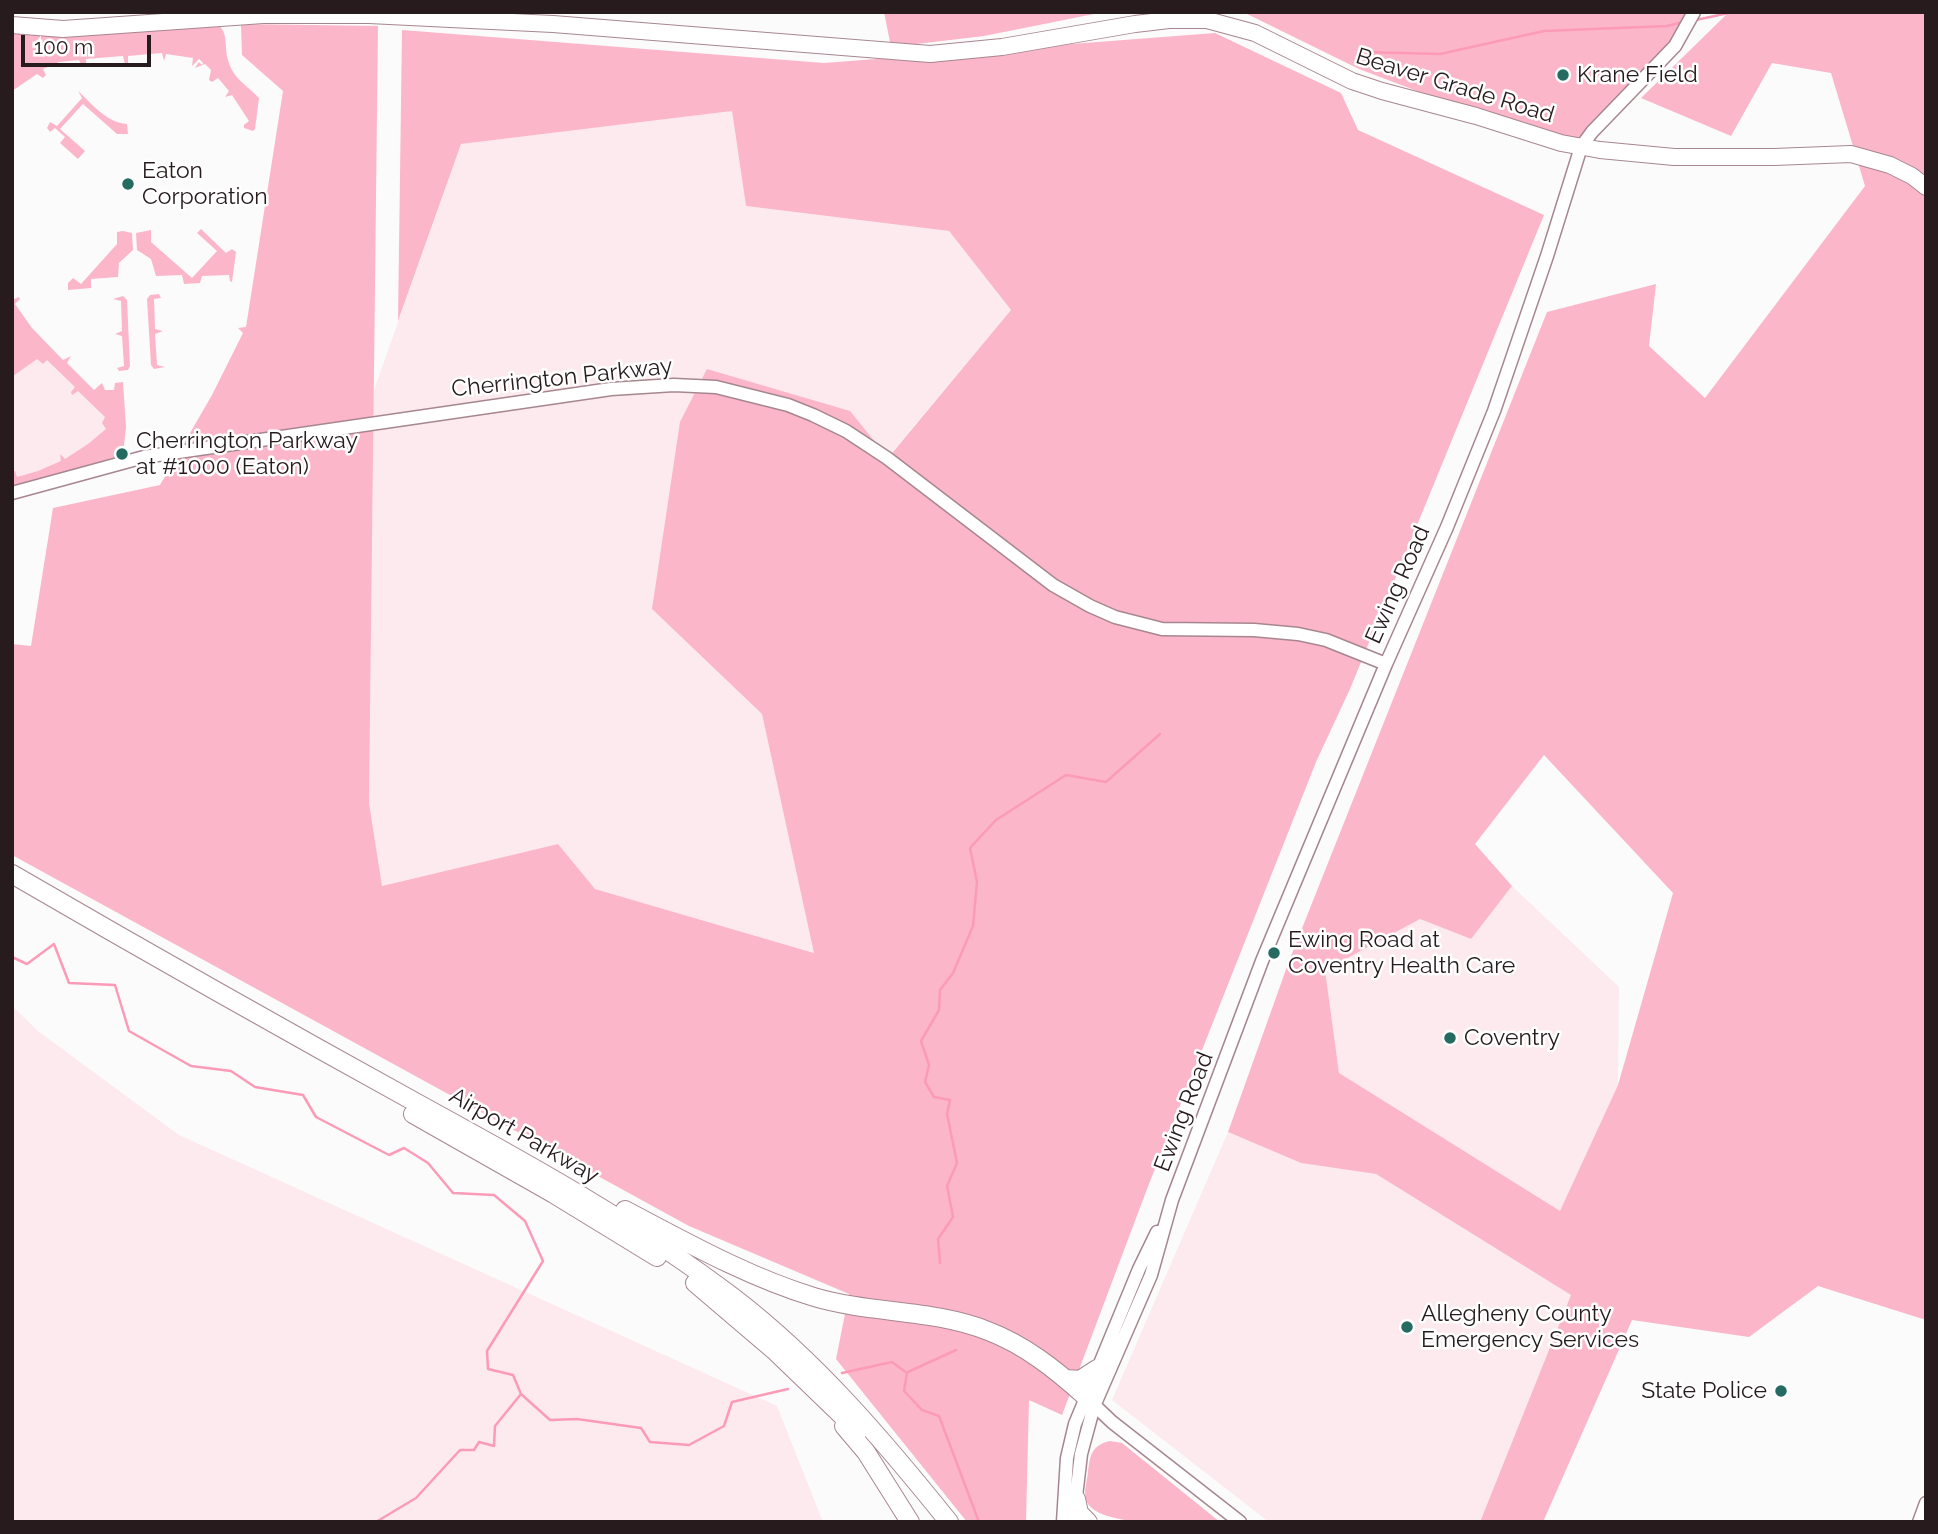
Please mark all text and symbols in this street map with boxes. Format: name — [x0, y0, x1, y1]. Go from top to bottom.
scale bar — [24, 21, 154, 65]
text: 100 m — [34, 34, 93, 59]
street label: Beaver Grade Road — [1352, 43, 1558, 129]
place label: Krane Field — [1577, 61, 1698, 89]
marker: Krane Field — [1555, 67, 1571, 83]
place label: Eaton Corporation — [142, 157, 268, 211]
marker: Eaton Corporation — [120, 176, 136, 192]
street label: Cherrington Parkway — [450, 353, 674, 403]
place label: Cherrington Parkway at #1000 (Eaton) — [136, 427, 358, 481]
marker: Cherrington Parkway at #1000 (Eaton) — [114, 446, 130, 462]
street label: Ewing Road — [1360, 522, 1436, 648]
place label: Ewing Road at Coventry Health Care — [1288, 926, 1515, 980]
marker: Ewing Road at Coventry Health Care — [1266, 945, 1282, 961]
place label: Coventry — [1464, 1024, 1560, 1052]
marker: Coventry — [1442, 1030, 1458, 1046]
street label: Ewing Road — [1149, 1048, 1219, 1176]
street label: Airport Parkway — [444, 1082, 604, 1190]
place label: Allegheny County Emergency Services — [1421, 1300, 1639, 1354]
marker: Allegheny County Emergency Services — [1399, 1319, 1415, 1335]
place label: State Police — [1641, 1377, 1767, 1405]
marker: State Police — [1773, 1383, 1789, 1399]

